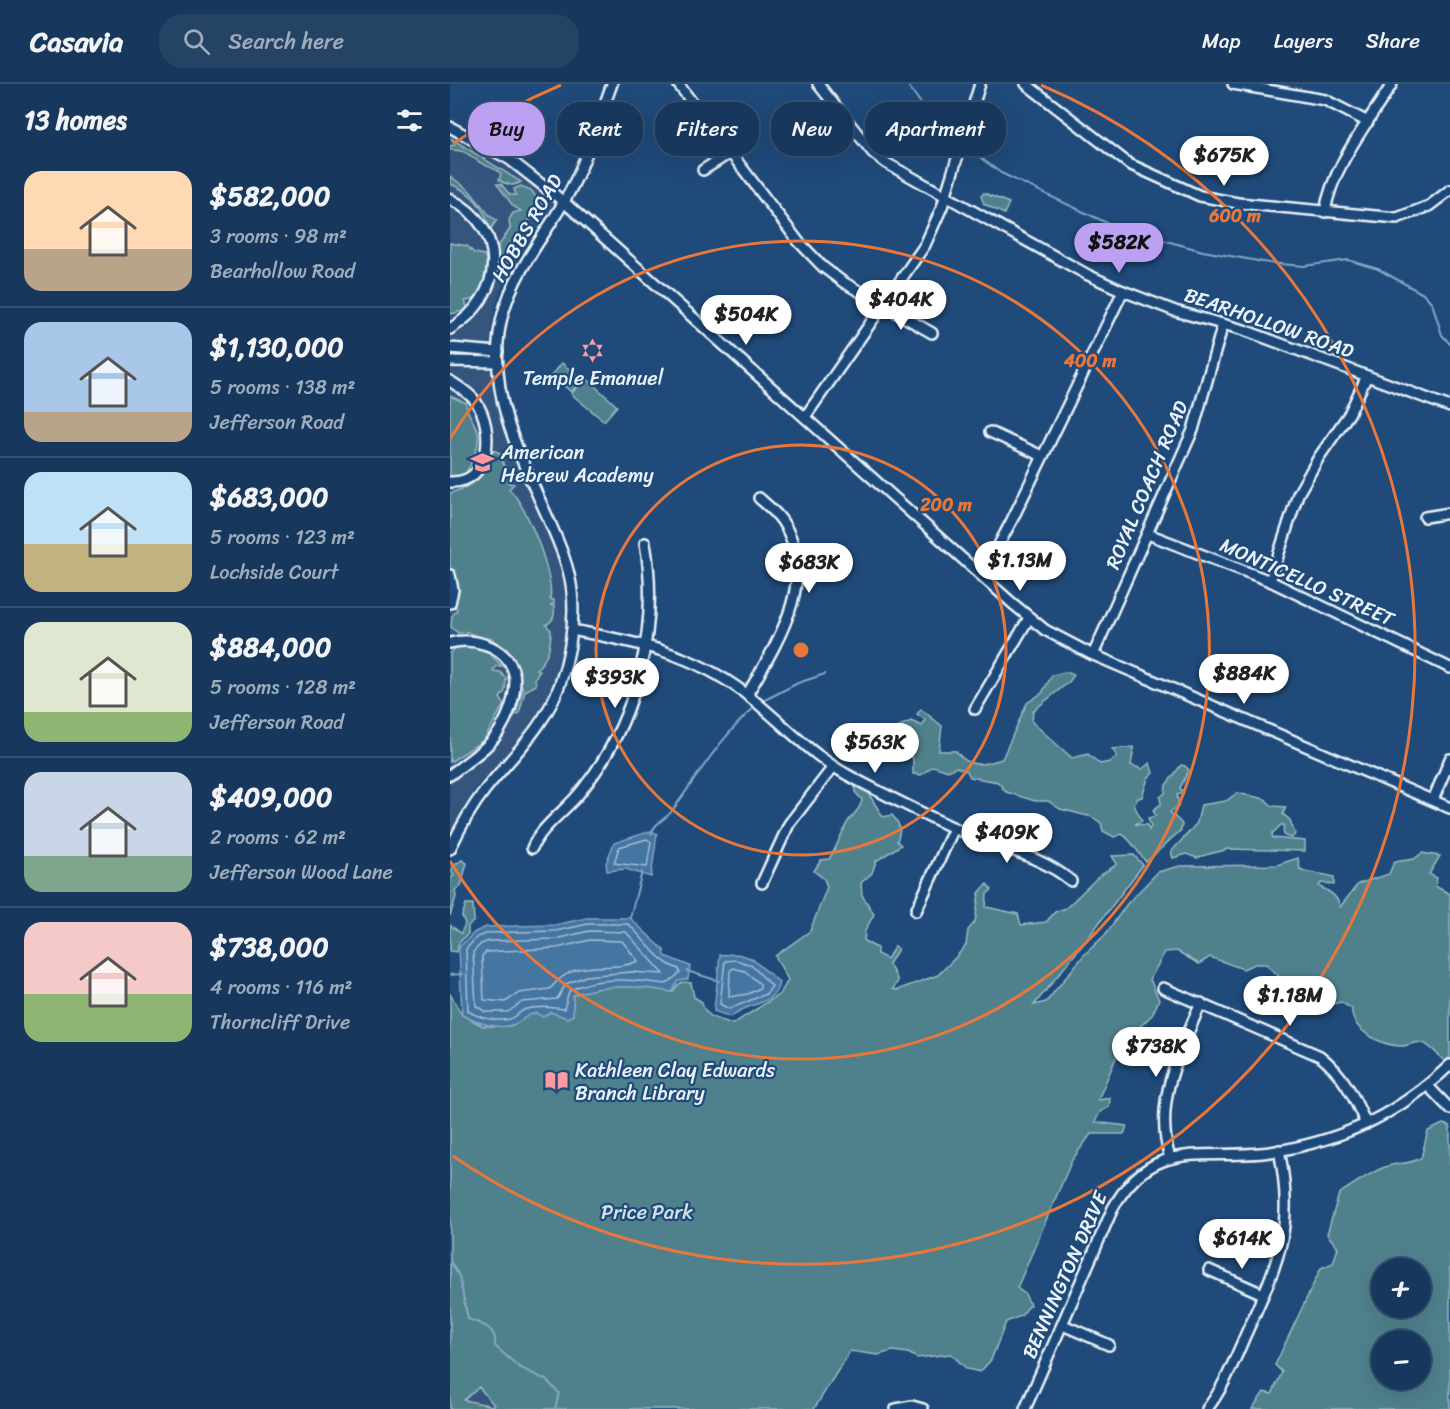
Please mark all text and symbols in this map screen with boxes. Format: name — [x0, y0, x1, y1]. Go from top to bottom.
search box — [159, 14, 579, 68]
text: Casavia — [30, 17, 123, 66]
text: Search here — [228, 22, 344, 61]
text: Map — [1202, 22, 1241, 60]
text: Layers — [1274, 22, 1333, 60]
text: Share — [1366, 22, 1420, 60]
icon: search — [180, 25, 213, 58]
text: 13 homes — [24, 97, 127, 143]
chip: Buy — [468, 102, 545, 156]
chip: Rent — [557, 102, 643, 156]
chip: Filters — [655, 102, 759, 156]
chip: New — [771, 102, 853, 156]
chip: Apartment — [865, 102, 1006, 156]
icon: filters — [393, 104, 426, 137]
pin: $675K — [1182, 136, 1266, 187]
text: $675K — [1194, 138, 1254, 173]
street label: HOBBS ROAD — [482, 167, 572, 289]
text: $582,000 — [210, 173, 330, 219]
icon: home — [72, 195, 144, 267]
text: 600 m — [1208, 200, 1261, 232]
text: 3 rooms · 98 m² — [210, 219, 347, 254]
pin: $582K — [1077, 223, 1161, 274]
text: $582K — [1088, 225, 1150, 260]
text: Bearhollow Road — [210, 254, 355, 289]
street label: BEARHOLLOW ROAD — [1179, 278, 1359, 368]
pin: $404K — [859, 280, 943, 331]
text: $404K — [869, 282, 933, 317]
pin: $504K — [704, 295, 788, 346]
text: $504K — [715, 297, 777, 332]
text: $1,130,000 — [210, 324, 344, 370]
synagogue icon: Temple Emanuel — [580, 338, 606, 364]
text: 400 m — [1063, 345, 1116, 377]
icon: home — [72, 346, 144, 418]
place label: Temple Emanuel — [523, 361, 664, 396]
text: 5 rooms · 138 m² — [210, 370, 355, 405]
street label: ROYAL COACH ROAD — [1096, 395, 1198, 575]
text: Jefferson Road — [210, 405, 344, 440]
place label: American Hebrew Academy — [500, 435, 654, 493]
school or university icon: American Hebrew Academy — [470, 450, 496, 476]
text: $683,000 — [210, 474, 329, 520]
text: 200 m — [919, 489, 972, 521]
icon: home — [72, 496, 144, 568]
text: 5 rooms · 123 m² — [210, 520, 355, 555]
street label: MONTICELLO STREET — [1214, 528, 1402, 637]
pin: $1.13M — [971, 541, 1069, 592]
pin: $683K — [767, 543, 851, 594]
text: $1.13M — [988, 543, 1052, 578]
text: $683K — [779, 545, 839, 580]
text: Lochside Court — [210, 555, 339, 590]
text: $884,000 — [210, 624, 331, 670]
centre of rings — [791, 640, 811, 660]
icon: home — [72, 646, 144, 718]
pin: $884K — [1202, 654, 1286, 705]
text: $884K — [1213, 656, 1275, 691]
pin: $393K — [573, 658, 657, 709]
text: $393K — [585, 660, 645, 695]
text: 5 rooms · 128 m² — [210, 670, 356, 705]
text: Jefferson Road — [210, 705, 344, 740]
pin: $563K — [833, 723, 917, 774]
text: $563K — [845, 725, 905, 760]
text: $409,000 — [210, 774, 332, 820]
icon: home — [72, 796, 144, 868]
pin: $409K — [965, 813, 1049, 864]
text: $409K — [975, 815, 1039, 850]
text: 2 rooms · 62 m² — [210, 820, 346, 855]
text: Jefferson Wood Lane — [210, 855, 393, 890]
text: $738,000 — [210, 924, 329, 970]
icon: home — [72, 946, 144, 1018]
text: 4 rooms · 116 m² — [210, 970, 352, 1005]
pin: $1.18M — [1241, 976, 1339, 1027]
text: $1.18M — [1257, 978, 1323, 1013]
text: Thorncliff Drive — [210, 1005, 350, 1040]
pin: $738K — [1114, 1027, 1198, 1078]
text: $738K — [1126, 1029, 1186, 1064]
place label: Kathleen Clay Edwards Branch Library — [575, 1053, 776, 1111]
library icon: Kathleen Clay Edwards Branch Library — [544, 1068, 570, 1094]
street label: BENNINGTON DRIVE — [1012, 1184, 1118, 1364]
park label: Price Park — [601, 1195, 693, 1230]
pin: $614K — [1200, 1219, 1284, 1270]
text: $614K — [1213, 1221, 1271, 1256]
map controls — [1371, 1258, 1431, 1390]
button: + — [1371, 1258, 1431, 1318]
button: − — [1371, 1330, 1431, 1390]

